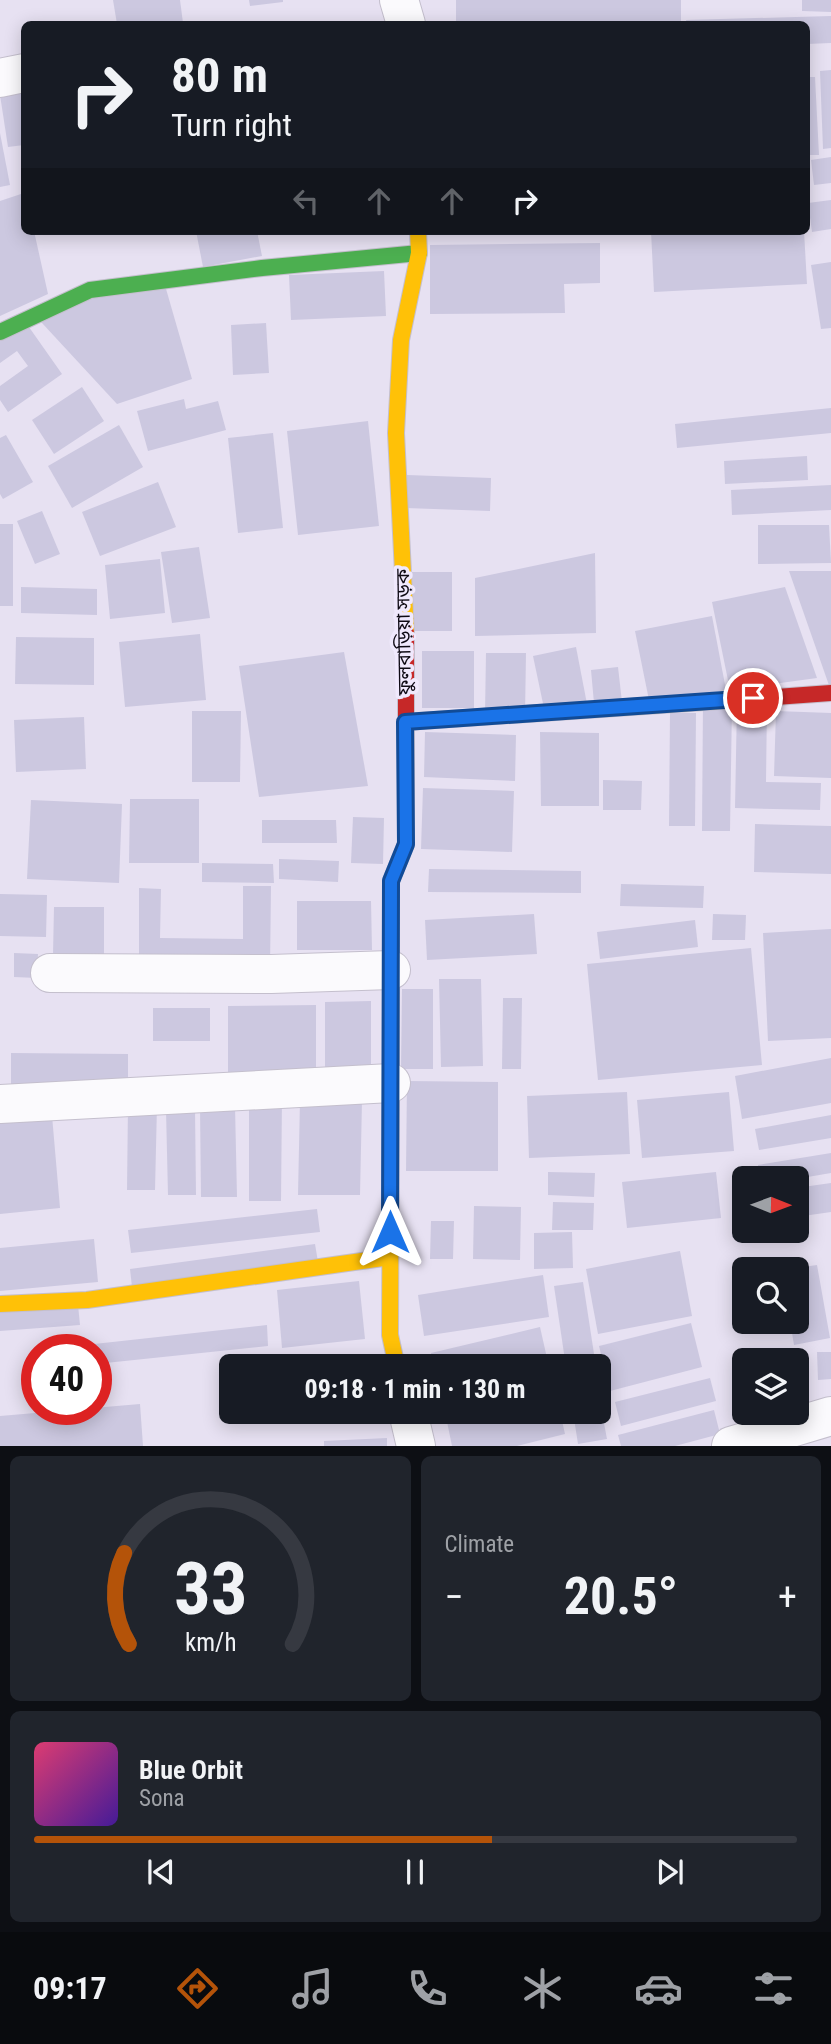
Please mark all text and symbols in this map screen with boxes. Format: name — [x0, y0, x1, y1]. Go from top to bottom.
text: 80 m — [171, 47, 268, 104]
icon: right — [56, 49, 147, 140]
text: Turn right — [171, 106, 292, 144]
icon: left — [287, 182, 325, 220]
icon: ahead — [360, 182, 398, 220]
icon: ahead — [433, 182, 471, 220]
icon: right — [506, 182, 544, 220]
street label: ফুলবাড়িয়া সড়ক — [391, 568, 416, 697]
pin — [723, 668, 783, 728]
icon: arrive — [734, 679, 772, 717]
north arrow — [732, 1166, 808, 1242]
map controls — [732, 1166, 809, 1425]
position arrow — [353, 1195, 427, 1269]
button: search — [732, 1257, 809, 1334]
speed limit sign: 40 — [21, 1334, 112, 1425]
button: layers — [732, 1348, 809, 1425]
text: 09:18 · 1 min · 130 m — [305, 1374, 525, 1404]
text: Climate — [445, 1531, 514, 1558]
text: 33 — [173, 1547, 247, 1633]
text: 20.5° — [564, 1566, 678, 1627]
text: − — [445, 1575, 464, 1619]
text: + — [778, 1575, 797, 1619]
text: km/h — [185, 1628, 236, 1657]
text: Blue Orbit — [139, 1755, 243, 1785]
text: Sona — [139, 1785, 185, 1812]
icon: previous — [142, 1853, 180, 1891]
icon: pause — [396, 1853, 434, 1891]
icon: next — [651, 1853, 689, 1891]
icon: directions — [173, 1964, 222, 2013]
icon: music — [288, 1964, 337, 2013]
icon: phone — [403, 1964, 452, 2013]
icon: climate — [518, 1964, 567, 2013]
icon: car — [634, 1964, 683, 2013]
icon: filters — [749, 1964, 798, 2013]
text: 09:17 — [33, 1969, 107, 2007]

